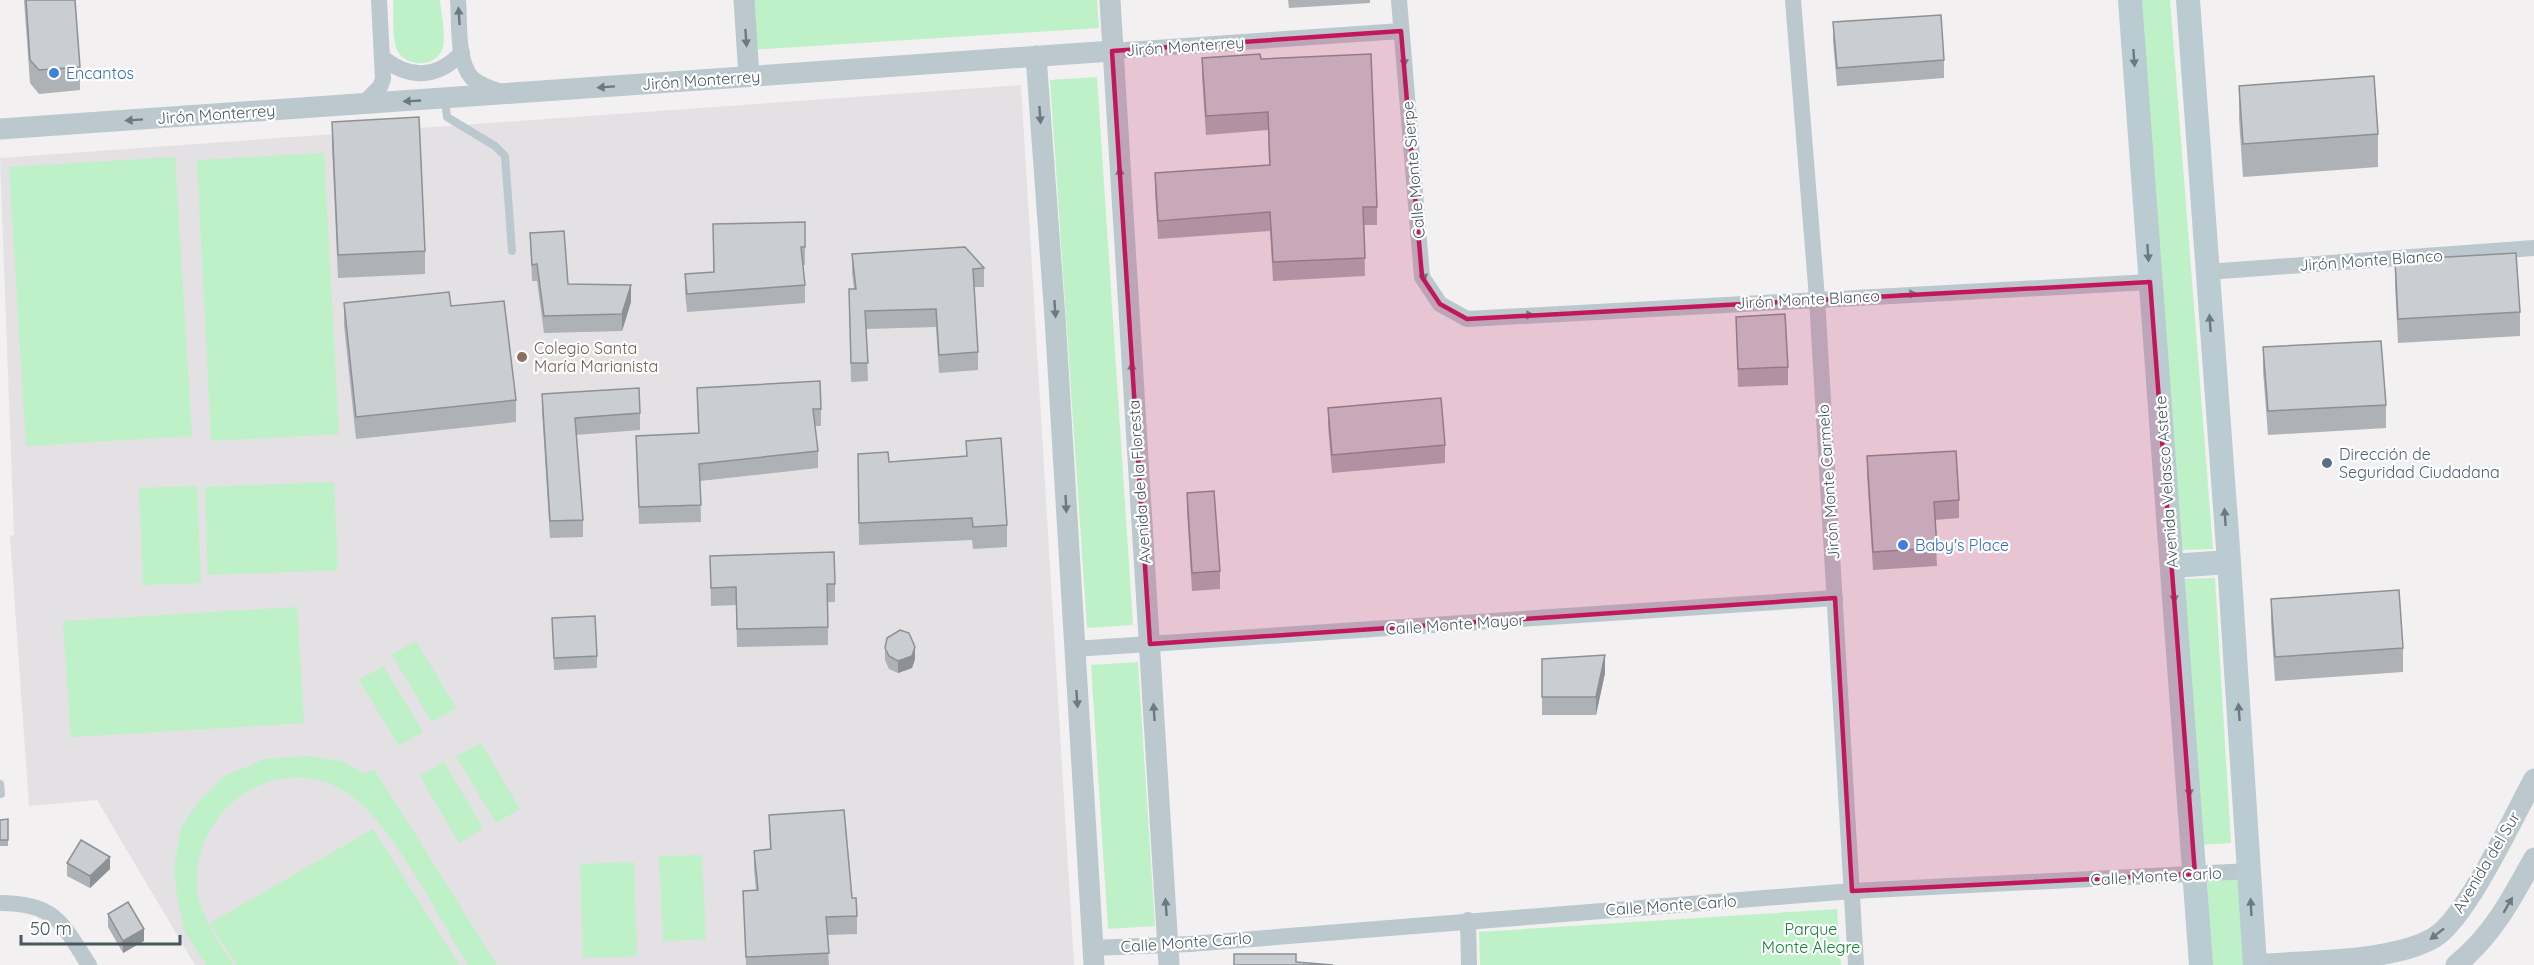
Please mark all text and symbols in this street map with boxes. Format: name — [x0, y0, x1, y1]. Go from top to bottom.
one-way arrow — [454, 7, 464, 26]
one-way arrow — [741, 29, 751, 48]
street label: Jirón Monterrey — [1125, 32, 1245, 60]
one-way arrow — [1399, 49, 1408, 68]
one-way arrow — [2129, 49, 2139, 68]
place label: Encantos — [66, 63, 134, 83]
marker: Encantos — [47, 66, 61, 80]
street label: Jirón Monterrey — [641, 66, 761, 94]
one-way arrow — [597, 82, 616, 91]
one-way arrow — [402, 97, 421, 106]
street label: Jirón Monterrey — [156, 100, 276, 128]
street label: Calle Monte Sierpe — [1397, 100, 1429, 240]
one-way arrow — [1035, 105, 1045, 124]
one-way arrow — [124, 115, 143, 124]
one-way arrow — [1116, 166, 1125, 185]
one-way arrow — [2143, 243, 2152, 262]
street label: Jirón Monte Blanco — [2299, 245, 2443, 275]
one-way arrow — [1419, 264, 1428, 283]
street label: Jirón Monte Blanco — [1736, 285, 1880, 313]
one-way arrow — [1899, 289, 1918, 298]
one-way arrow — [1050, 300, 1059, 319]
one-way arrow — [1516, 310, 1535, 320]
one-way arrow — [2206, 314, 2215, 333]
place label: Colegio Santa María Marianista — [534, 338, 658, 376]
marker: Colegio Santa María Marianista — [515, 350, 529, 364]
one-way arrow — [1128, 361, 1137, 380]
street label: Avenida Velasco Astete — [2150, 395, 2182, 569]
street label: Avenida de la Floresta — [1123, 399, 1155, 565]
street label: Jirón Monte Carmelo — [1813, 403, 1843, 561]
place label: Dirección de Seguridad Ciudadana — [2339, 444, 2500, 482]
marker: Dirección de Seguridad Ciudadana — [2320, 456, 2334, 470]
one-way arrow — [1061, 494, 1070, 513]
one-way arrow — [2221, 508, 2230, 527]
place label: Baby's Place — [1915, 535, 2009, 555]
marker: Baby's Place — [1896, 538, 1910, 552]
one-way arrow — [2170, 584, 2179, 603]
street label: Calle Monte Mayor — [1385, 609, 1525, 639]
one-way arrow — [1072, 689, 1082, 708]
one-way arrow — [1149, 702, 1158, 721]
one-way arrow — [2234, 702, 2244, 721]
one-way arrow — [2184, 779, 2194, 798]
street label: Avenida del Sur — [2448, 808, 2524, 916]
street label: Calle Monte Carlo — [2090, 863, 2222, 889]
street label: Calle Monte Carlo — [1605, 890, 1737, 920]
one-way arrow — [1161, 897, 1170, 916]
one-way arrow — [2247, 897, 2256, 916]
one-way arrow — [2503, 897, 2513, 914]
scale bar — [21, 908, 180, 946]
text: 50 m — [30, 917, 72, 940]
park label: Parque Monte Alegre — [1762, 919, 1860, 957]
street label: Calle Monte Carlo — [1120, 927, 1252, 957]
one-way arrow — [2429, 928, 2445, 940]

